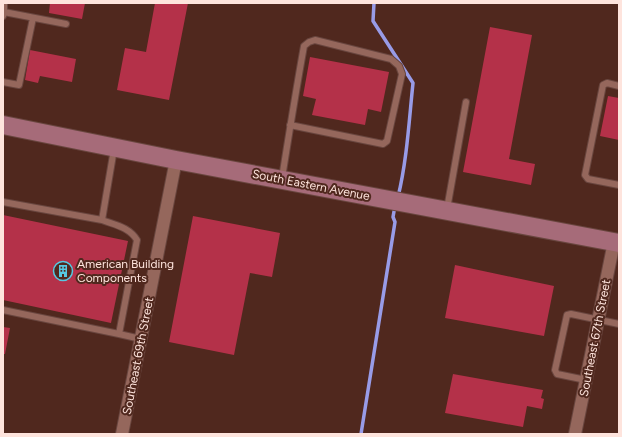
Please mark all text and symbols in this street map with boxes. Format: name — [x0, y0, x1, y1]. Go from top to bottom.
street label: South Eastern Avenue — [251, 167, 371, 203]
place label: American Building Components — [77, 257, 174, 285]
building icon: American Building Components — [52, 260, 74, 282]
street label: Southeast 67th Street — [577, 278, 613, 398]
street label: Southeast 69th Street — [120, 296, 156, 416]

